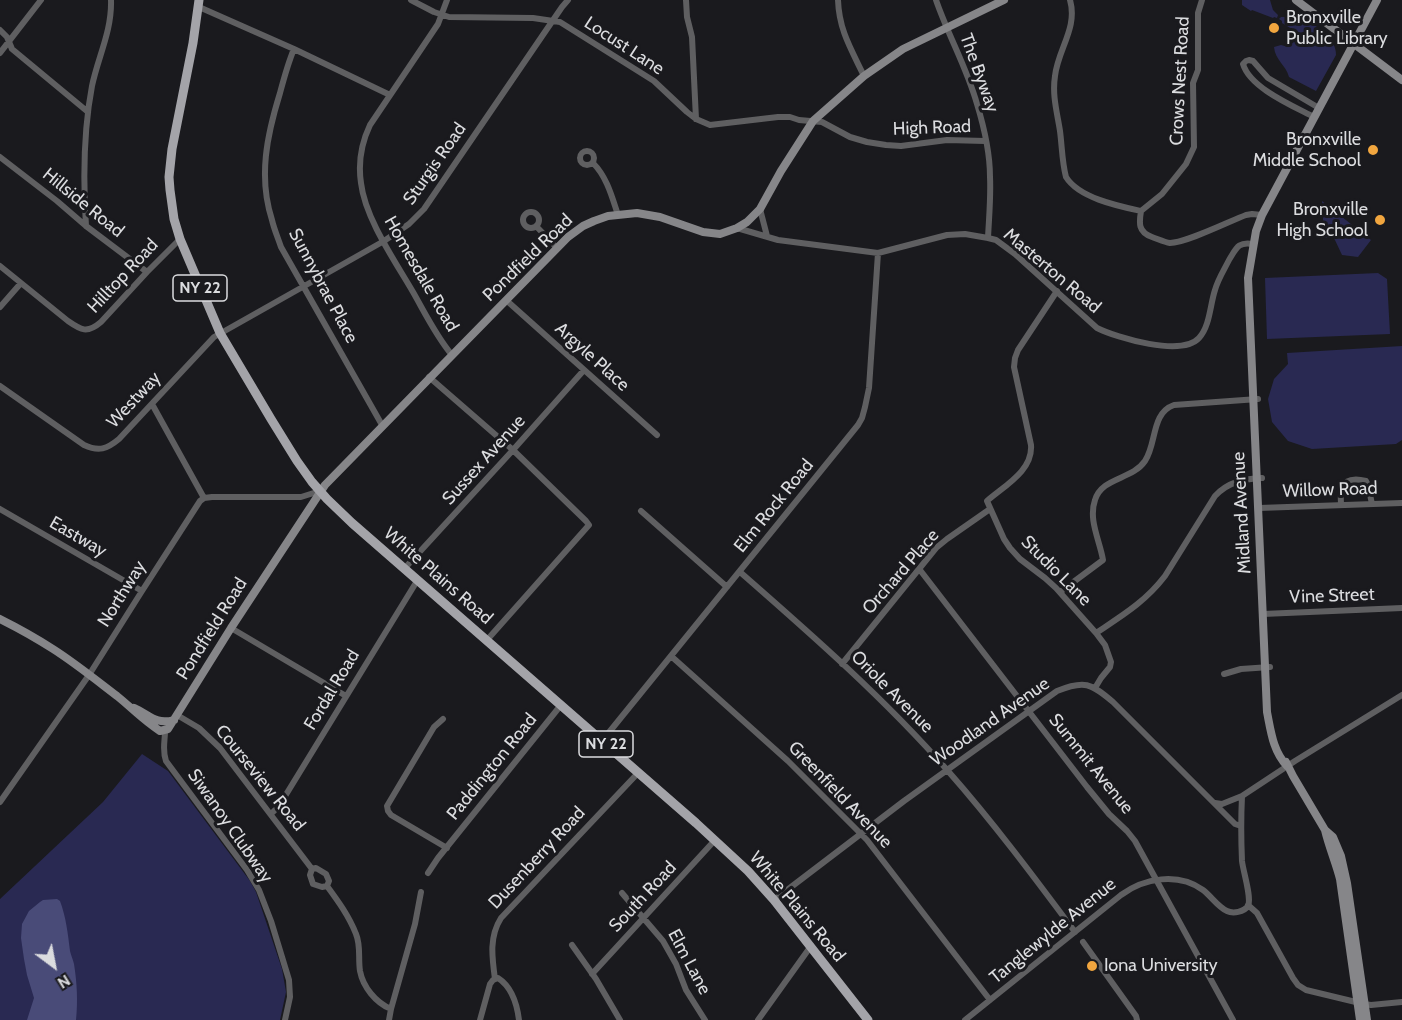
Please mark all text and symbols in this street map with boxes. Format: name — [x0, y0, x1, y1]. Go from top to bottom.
place label: Bronxville Public Library — [1286, 7, 1388, 50]
street label: Locust Lane — [580, 12, 668, 80]
street label: Crows Nest Road — [1166, 16, 1194, 146]
marker: Bronxville Public Library — [1267, 21, 1281, 35]
street label: The Byway — [955, 31, 1003, 115]
street label: High Road — [893, 116, 971, 140]
street label: Sturgis Road — [399, 119, 471, 209]
place label: Bronxville Middle School — [1253, 129, 1361, 172]
marker: Bronxville Middle School — [1366, 143, 1380, 157]
street label: Hillside Road — [38, 164, 128, 242]
place label: Bronxville High School — [1276, 199, 1368, 242]
street label: Pondfield Road — [479, 210, 577, 306]
street label: Homesdale Road — [379, 212, 463, 336]
marker: Bronxville High School — [1373, 213, 1387, 227]
street label: Masterton Road — [999, 224, 1105, 318]
street label: Sunnybrae Place — [284, 225, 362, 347]
street label: Hilltop Road — [83, 234, 163, 318]
road number: NY 22 — [173, 275, 227, 301]
street label: Argyle Place — [550, 318, 634, 396]
street label: Westway — [102, 367, 166, 433]
street label: Sussex Avenue — [438, 411, 530, 509]
street label: Midland Avenue — [1228, 451, 1256, 575]
street label: Elm Rock Road — [730, 455, 818, 557]
street label: Willow Road — [1282, 478, 1378, 502]
street label: Eastway — [46, 512, 110, 562]
street label: White Plains Road — [379, 523, 497, 629]
street label: Orchard Place — [858, 525, 944, 619]
street label: Studio Lane — [1016, 531, 1096, 611]
street label: Northway — [93, 557, 151, 631]
street label: Pondfield Road — [172, 574, 252, 684]
street label: Vine Street — [1289, 584, 1375, 608]
street label: Fordal Road — [300, 646, 364, 734]
street label: Oriole Avenue — [846, 646, 938, 738]
street label: Woodland Avenue — [926, 673, 1054, 771]
street label: Paddington Road — [443, 709, 541, 825]
street label: Summit Avenue — [1044, 710, 1138, 818]
street label: Courseview Road — [211, 721, 309, 835]
road number: NY 22 — [579, 731, 633, 757]
street label: Greenfield Avenue — [784, 737, 896, 853]
street label: Siwanoy Clubway — [183, 765, 277, 887]
street label: Dusenberry Road — [484, 802, 590, 914]
street label: White Plains Road — [745, 847, 849, 967]
street label: South Road — [605, 857, 681, 937]
street label: Tanglewylde Avenue — [986, 873, 1120, 989]
street label: Elm Lane — [663, 926, 715, 998]
north arrow — [24, 936, 84, 996]
place label: Iona University — [1104, 955, 1218, 977]
marker: Iona University — [1085, 959, 1099, 973]
text: N — [54, 971, 74, 993]

